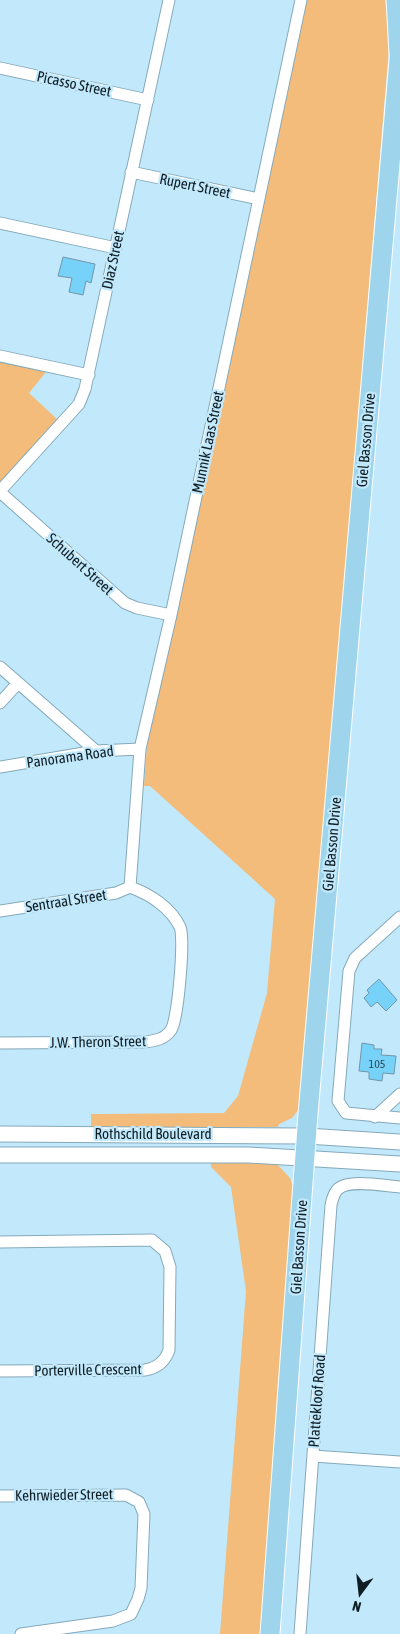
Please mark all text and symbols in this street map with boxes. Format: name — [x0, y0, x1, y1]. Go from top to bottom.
street label: Picasso Street — [35, 67, 113, 100]
street label: Rupert Street — [158, 170, 232, 201]
street label: Diaz Street — [98, 229, 127, 291]
street label: Munnik Laas Street — [188, 389, 227, 495]
street label: Giel Basson Drive — [353, 392, 378, 488]
street label: Schubert Street — [43, 529, 117, 598]
street label: Panorama Road — [25, 742, 115, 771]
street label: Giel Basson Drive — [319, 796, 344, 892]
street label: Sentraal Street — [24, 886, 108, 915]
street label: J.W. Theron Street — [50, 1032, 146, 1051]
house number: 105 — [369, 1057, 385, 1071]
street label: Rothschild Boulevard — [94, 1125, 212, 1142]
street label: Giel Basson Drive — [287, 1199, 310, 1295]
street label: Plattekloof Road — [305, 1354, 328, 1448]
street label: Porterville Crescent — [34, 1360, 142, 1379]
street label: Kehrwieder Street — [15, 1485, 113, 1504]
north arrow — [335, 1569, 385, 1619]
text: N — [351, 1598, 363, 1615]

